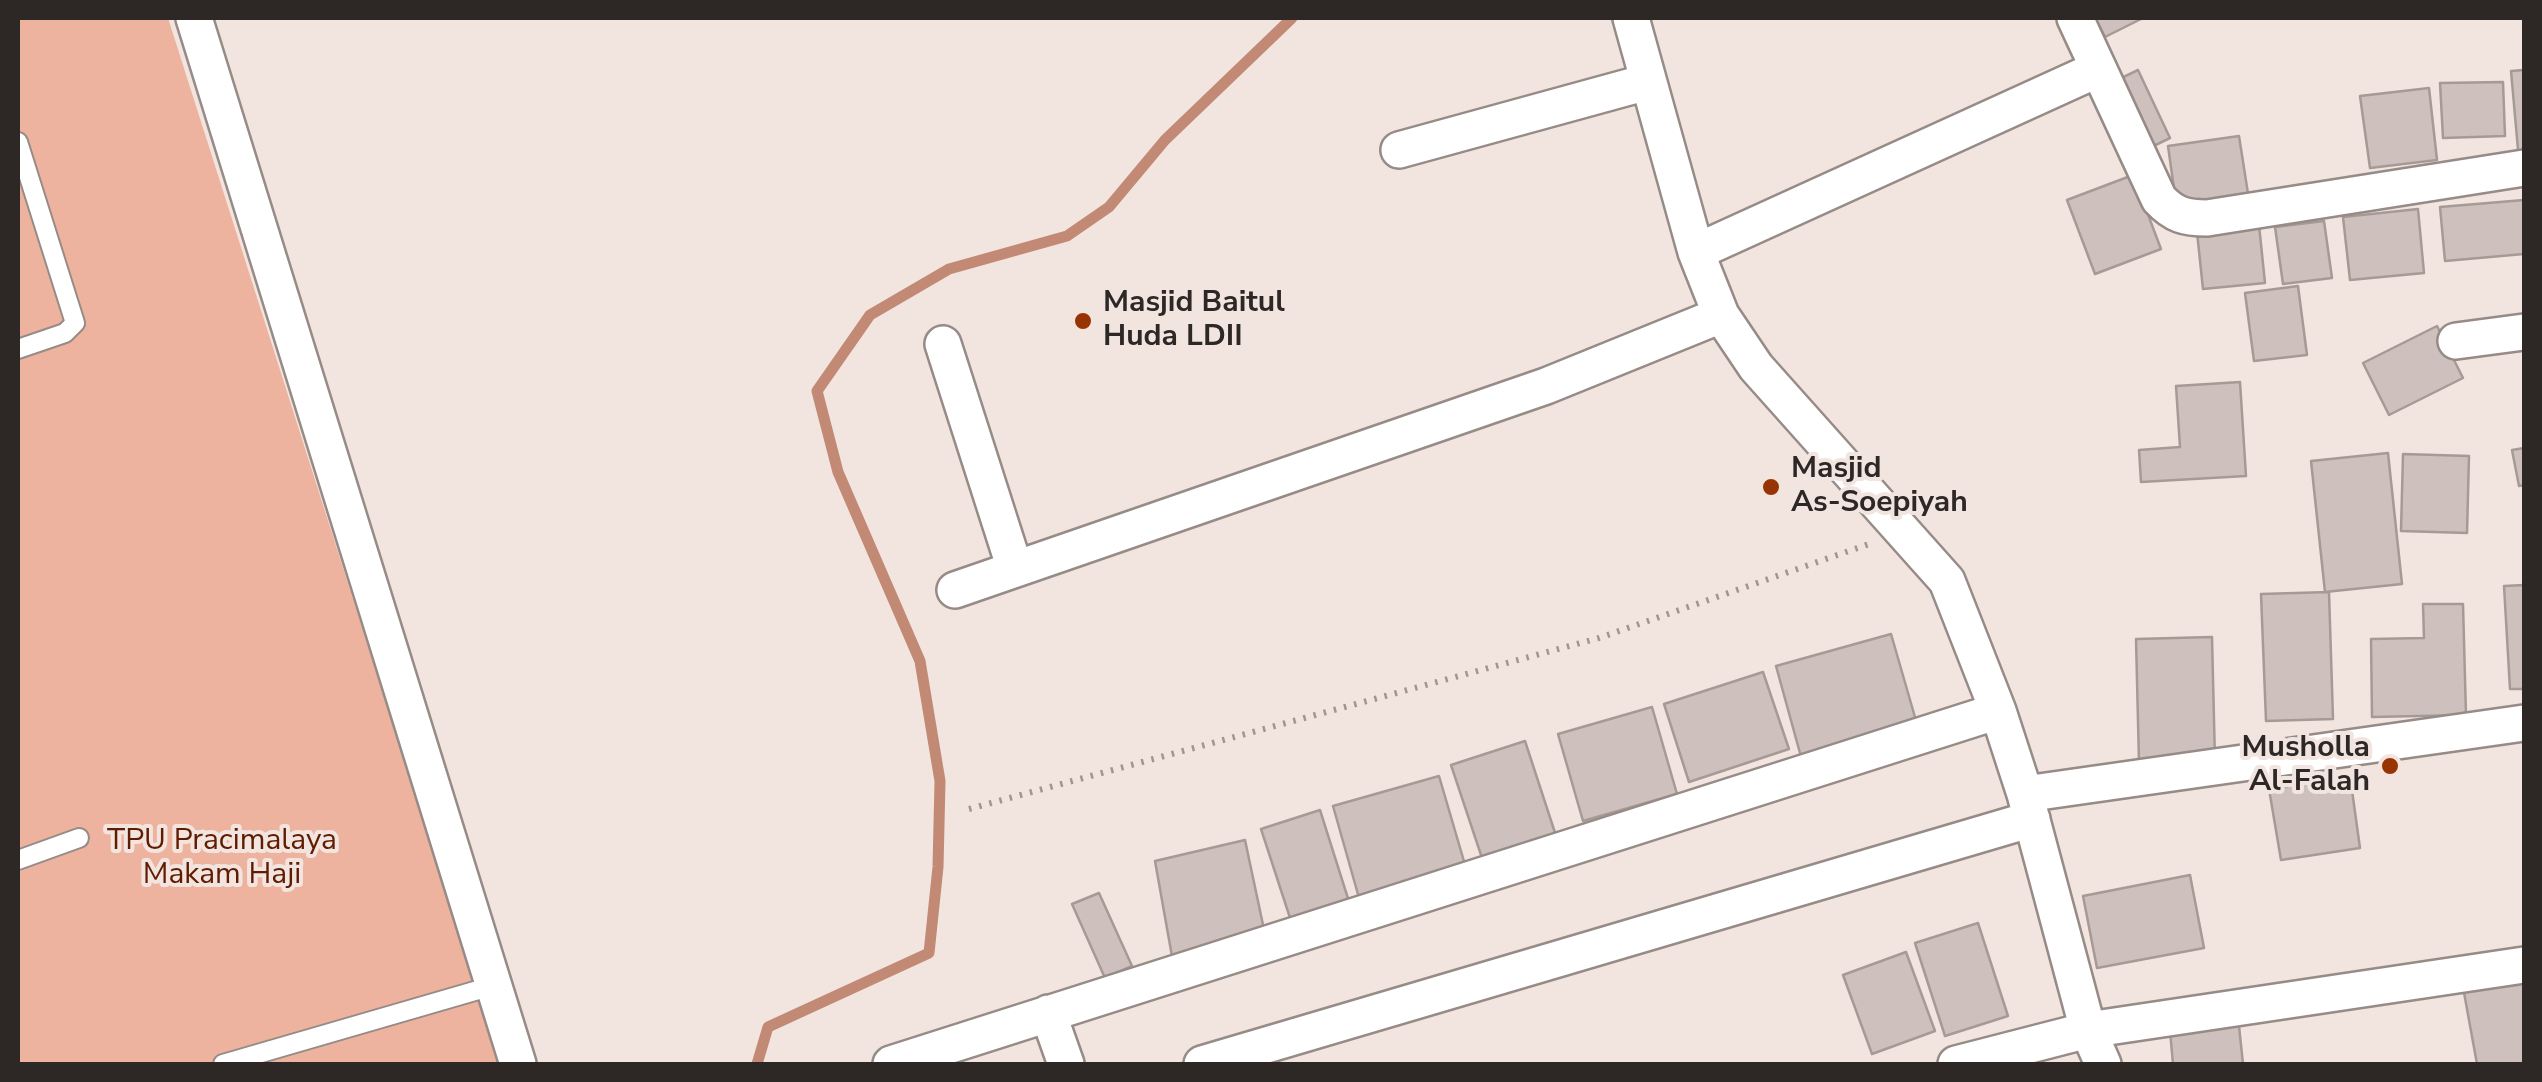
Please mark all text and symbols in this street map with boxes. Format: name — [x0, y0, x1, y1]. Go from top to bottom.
place label: Masjid Baitul Huda LDII — [1103, 286, 1285, 356]
marker: Masjid Baitul Huda LDII — [1072, 310, 1094, 332]
place label: Masjid As-Soepiyah — [1791, 452, 1968, 522]
marker: Masjid As-Soepiyah — [1760, 476, 1782, 498]
place label: Musholla Al-Falah — [2242, 731, 2370, 802]
marker: Musholla Al-Falah — [2379, 755, 2401, 777]
park label: TPU Pracimalaya Makam Haji — [107, 824, 337, 894]

